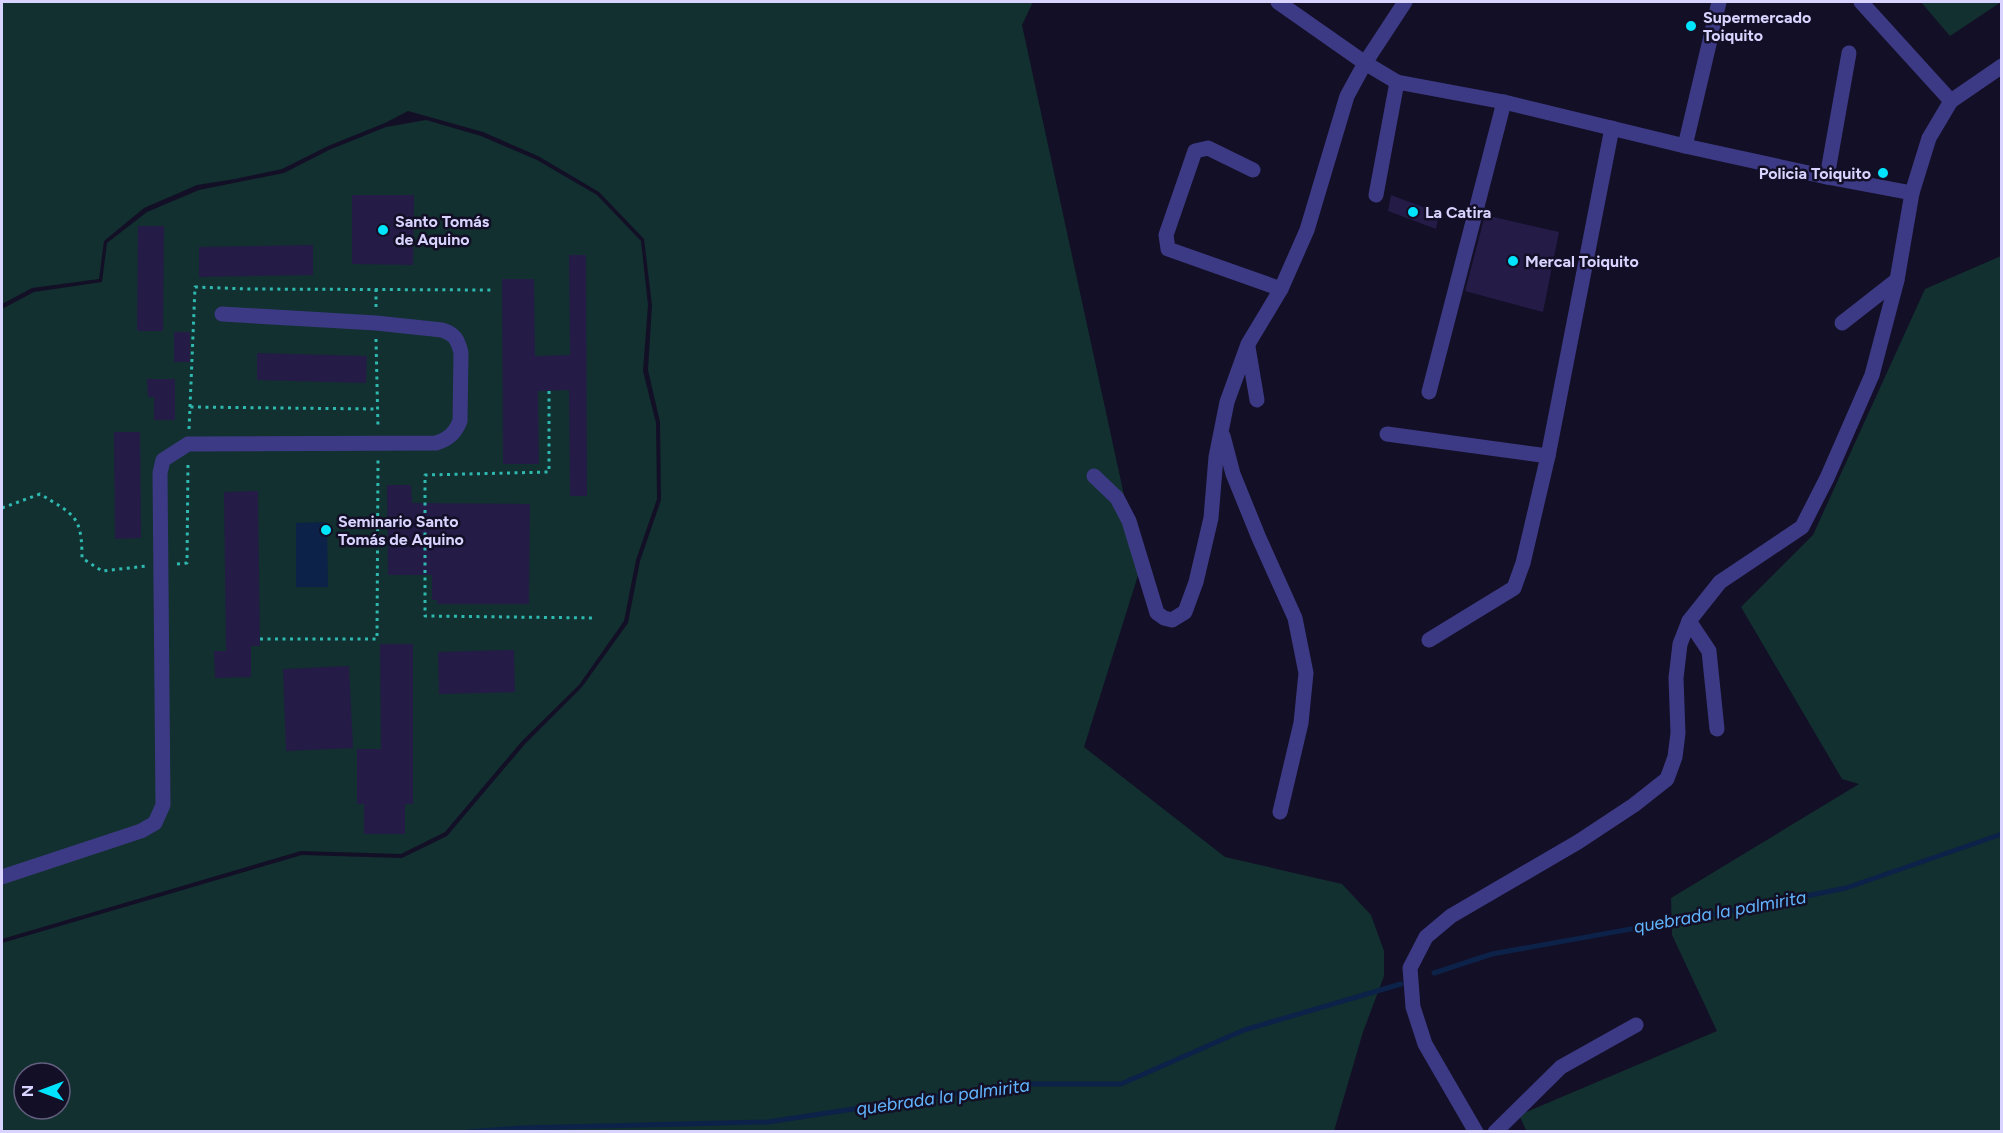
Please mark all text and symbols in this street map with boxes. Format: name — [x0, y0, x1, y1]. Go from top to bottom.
place label: Supermercado Toiquito — [1703, 8, 1811, 45]
marker: Supermercado Toiquito — [1684, 19, 1698, 33]
place label: Policia Toiquito — [1759, 164, 1871, 183]
marker: Policia Toiquito — [1876, 166, 1890, 180]
place label: La Catira — [1425, 203, 1491, 222]
marker: La Catira — [1406, 205, 1420, 219]
place label: Santo Tomás de Aquino — [395, 212, 490, 249]
marker: Santo Tomás de Aquino — [376, 223, 390, 237]
place label: Mercal Toiquito — [1525, 252, 1639, 271]
marker: Mercal Toiquito — [1506, 254, 1520, 268]
place label: Seminario Santo Tomás de Aquino — [338, 512, 464, 549]
marker: Seminario Santo Tomás de Aquino — [319, 523, 333, 537]
water label: quebrada la palmirita — [1632, 886, 1808, 938]
north arrow — [12, 1061, 72, 1121]
water label: quebrada la palmirita — [855, 1074, 1032, 1120]
text: N — [18, 1085, 37, 1097]

